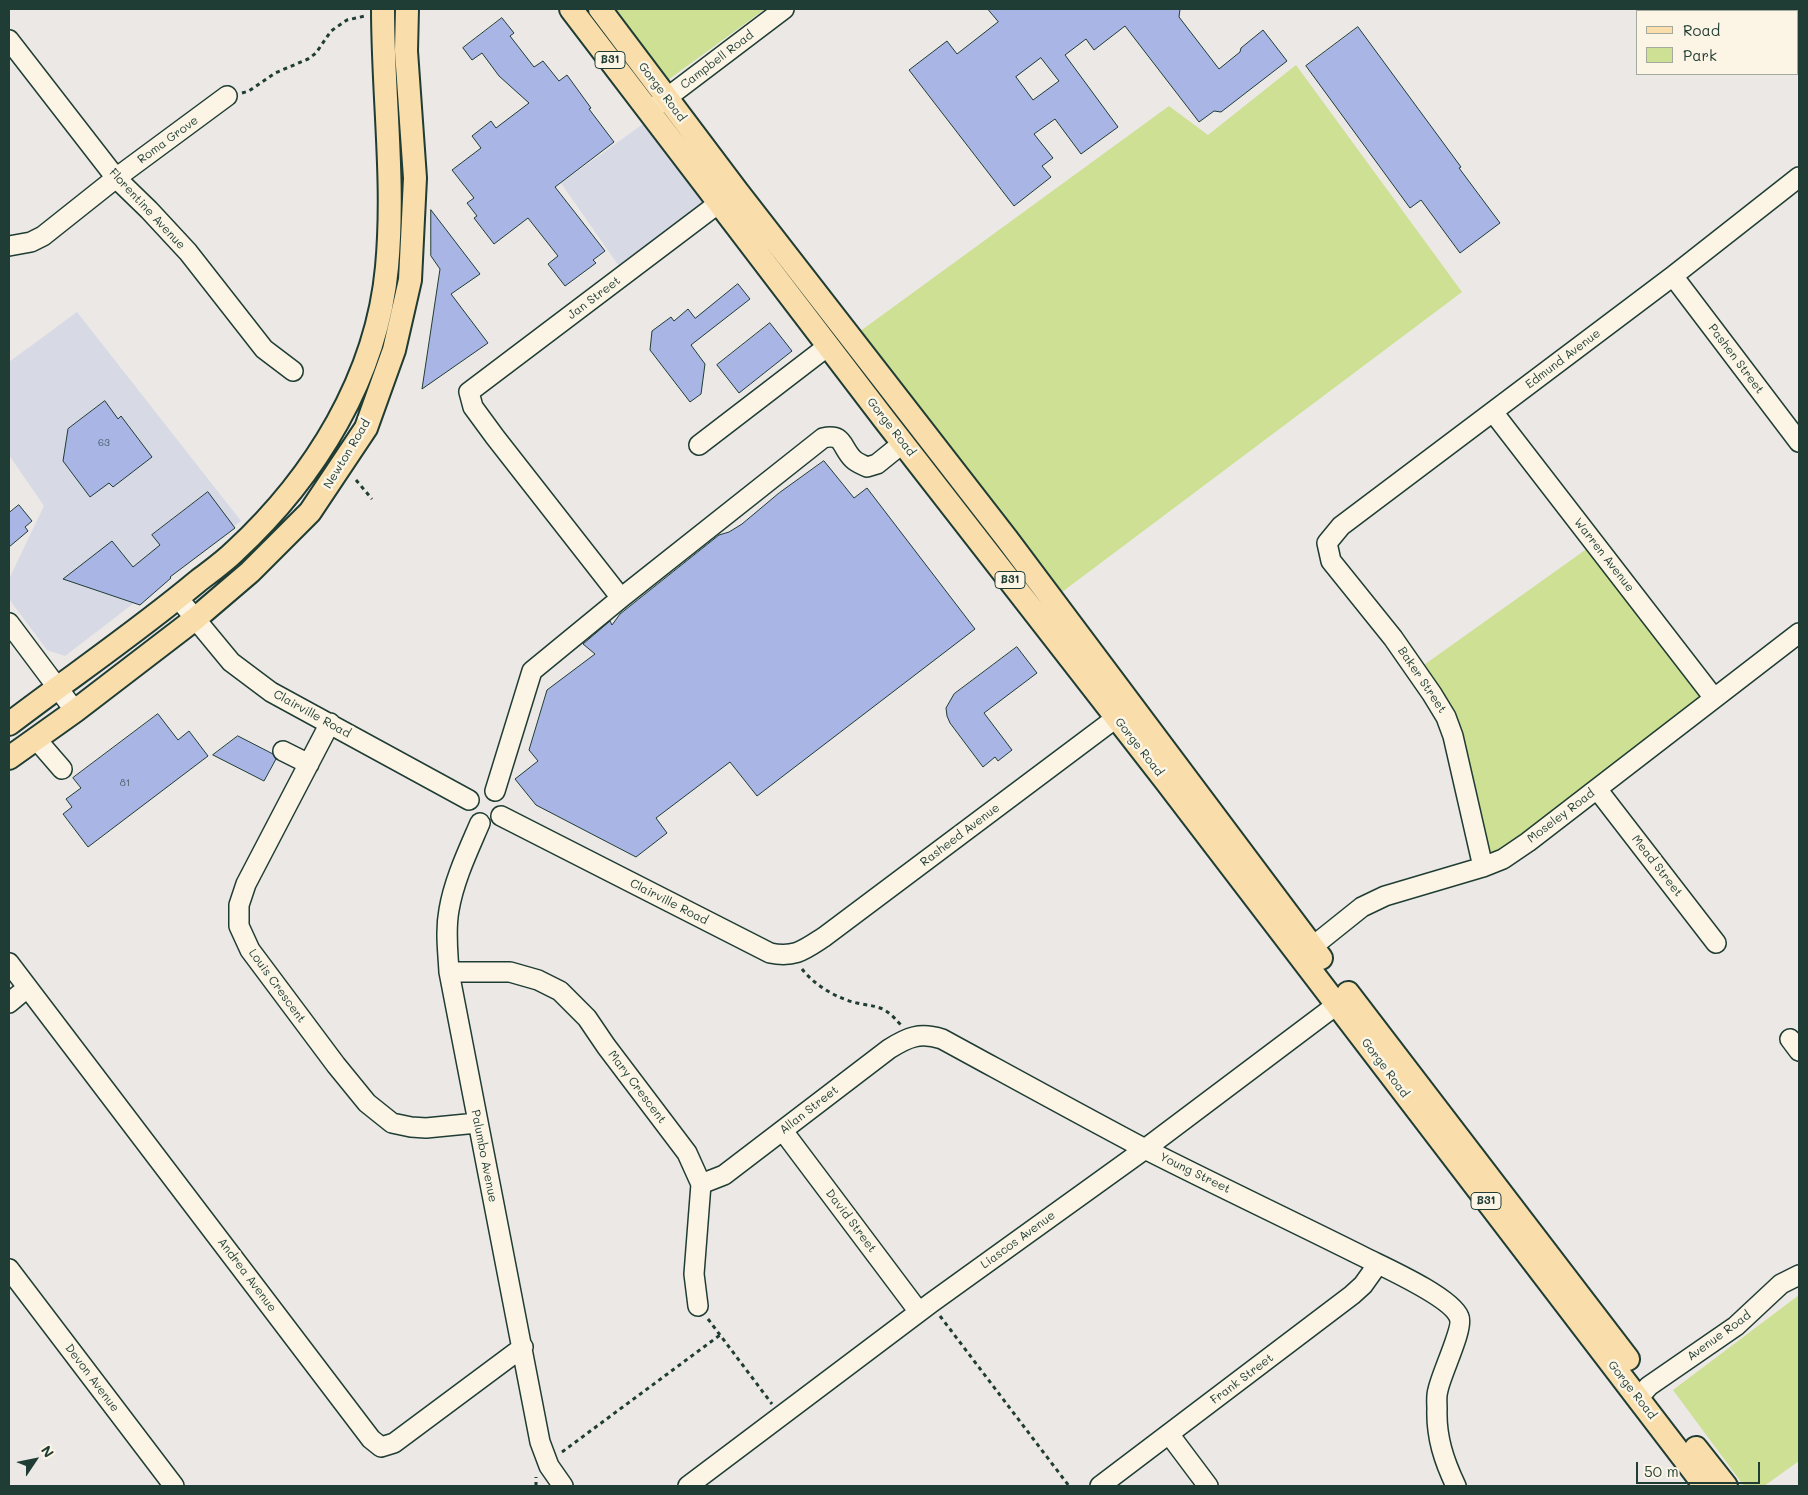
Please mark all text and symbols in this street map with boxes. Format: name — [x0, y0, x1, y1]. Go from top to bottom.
legend — [1636, 10, 1798, 75]
text: Road — [1683, 20, 1720, 40]
street label: Campbell Road — [678, 28, 756, 92]
text: Park — [1683, 45, 1717, 65]
road number: B31 — [595, 52, 625, 68]
street label: Gorge Road — [635, 60, 689, 124]
street label: Roma Grove — [135, 113, 201, 167]
street label: Florentine Avenue — [106, 166, 188, 252]
street label: Jan Street — [565, 273, 623, 323]
street label: Pashen Street — [1705, 321, 1767, 397]
street label: Edmund Avenue — [1523, 326, 1603, 392]
street label: Gorge Road — [864, 395, 918, 459]
street label: Newton Road — [321, 417, 373, 491]
house number: 63 — [98, 437, 110, 449]
street label: Warren Avenue — [1571, 515, 1637, 595]
road number: B31 — [995, 572, 1025, 588]
street label: Baker Street — [1395, 644, 1449, 716]
street label: Clairville Road — [271, 687, 353, 741]
street label: Gorge Road — [1112, 715, 1166, 779]
house number: 81 — [120, 777, 130, 789]
street label: Moseley Road — [1525, 786, 1597, 846]
street label: Rasheed Avenue — [917, 800, 1003, 870]
street label: Mead Street — [1629, 832, 1685, 900]
street label: Clairville Road — [627, 876, 711, 928]
street label: Louis Crescent — [245, 946, 309, 1026]
street label: Gorge Road — [1358, 1036, 1412, 1100]
street label: Mary Crescent — [605, 1048, 669, 1126]
street label: Allan Street — [777, 1083, 841, 1137]
street label: Palumbo Avenue — [468, 1108, 500, 1204]
street label: Young Street — [1157, 1150, 1233, 1196]
street label: David Street — [823, 1187, 879, 1255]
road number: B31 — [1471, 1192, 1501, 1210]
street label: Liascos Avenue — [978, 1208, 1058, 1272]
street label: Andrea Avenue — [215, 1235, 279, 1315]
street label: Avenue Road — [1684, 1308, 1754, 1364]
street label: Devon Avenue — [62, 1341, 122, 1415]
street label: Frank Street — [1208, 1351, 1276, 1407]
street label: Gorge Road — [1605, 1358, 1659, 1422]
north arrow — [10, 1435, 60, 1485]
text: N — [37, 1442, 59, 1461]
scale bar — [1638, 1452, 1762, 1484]
text: 50 m — [1644, 1461, 1679, 1481]

